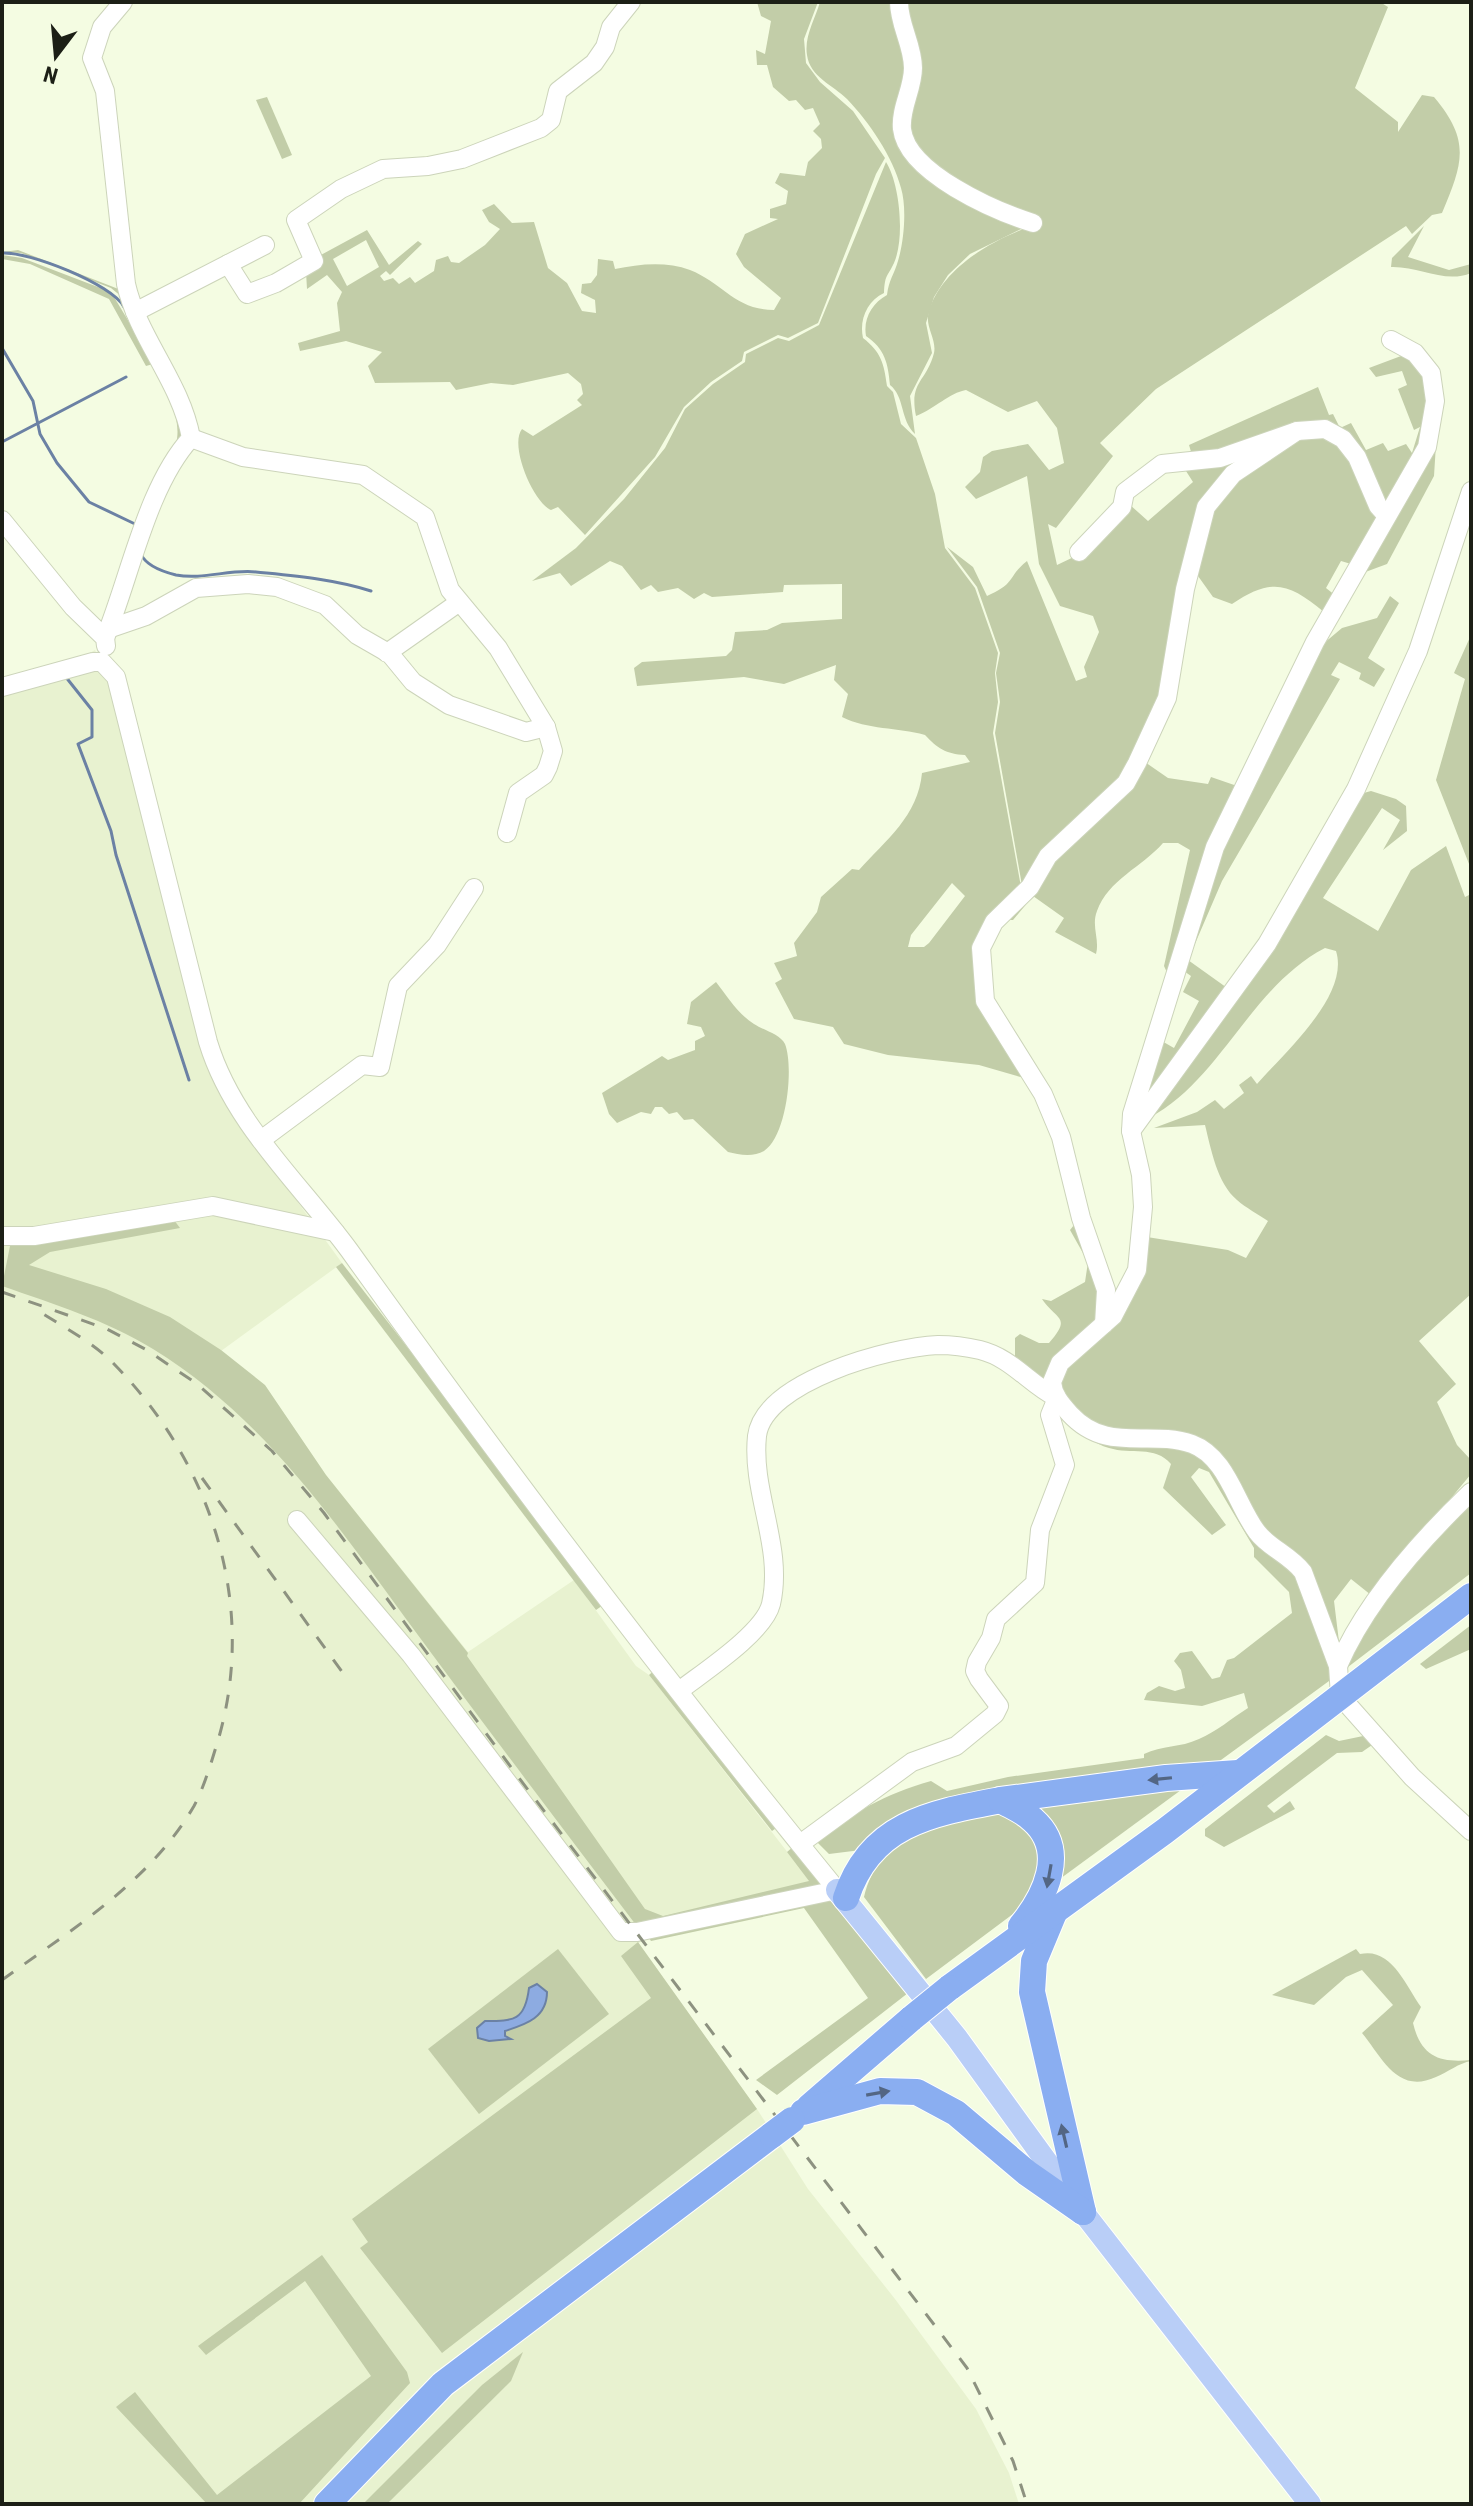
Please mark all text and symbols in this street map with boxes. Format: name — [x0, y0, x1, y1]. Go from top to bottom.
north arrow — [16, 16, 96, 96]
text: N — [41, 61, 61, 89]
one-way arrow — [1147, 1773, 1172, 1786]
one-way arrow — [1042, 1864, 1054, 1889]
one-way arrow — [866, 2086, 891, 2098]
one-way arrow — [1058, 2124, 1070, 2149]

